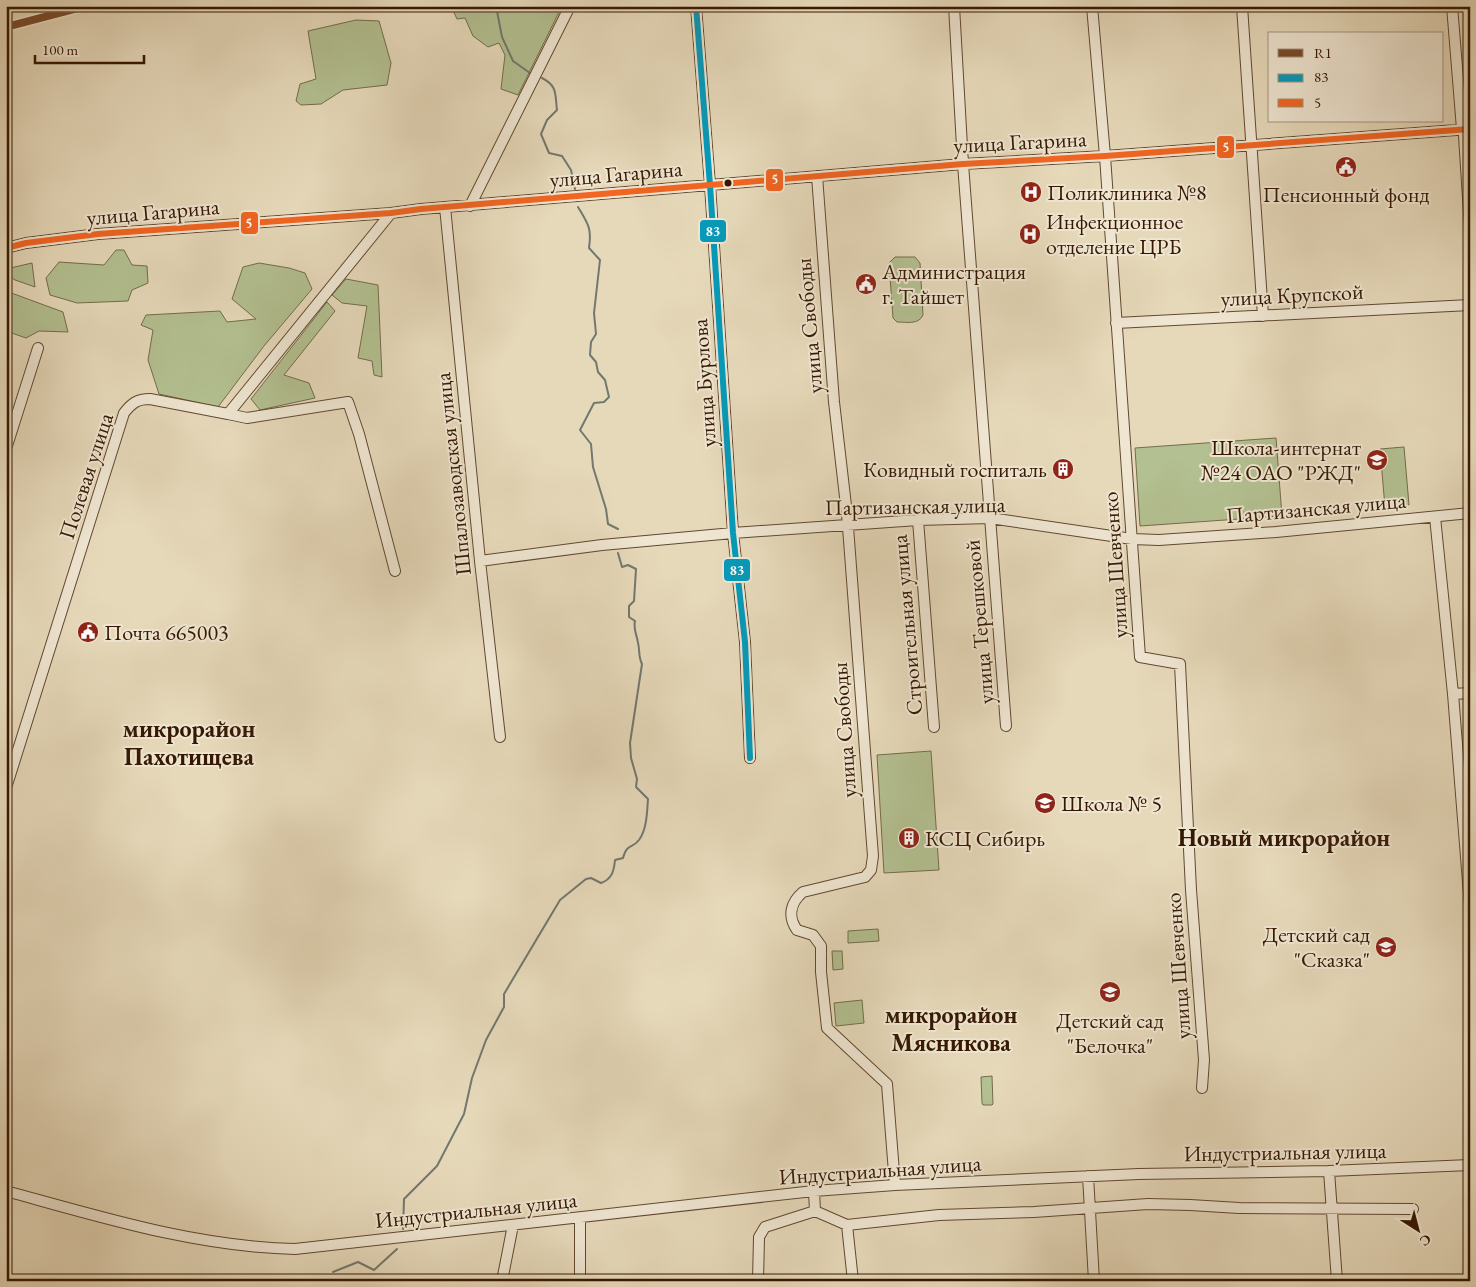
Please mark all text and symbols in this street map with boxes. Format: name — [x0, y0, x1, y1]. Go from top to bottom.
scale bar — [35, 32, 144, 64]
legend — [1268, 32, 1444, 122]
text: 100 m — [42, 40, 79, 59]
text: R1 — [1314, 43, 1332, 62]
text: 83 — [1314, 67, 1328, 86]
text: 5 — [1314, 93, 1321, 112]
street label: улица Гагарина — [953, 124, 1088, 160]
line badge: 5 — [1216, 135, 1235, 159]
text: 5 — [1222, 138, 1230, 156]
street label: улица Гагарина — [548, 154, 684, 194]
public building icon: Пенсионный фонд — [1334, 155, 1358, 179]
line badge: 5 — [765, 168, 784, 192]
text: 5 — [771, 170, 779, 188]
unlabelled marker — [723, 178, 733, 188]
place label: Поликлиника №8 — [1047, 178, 1207, 207]
hospital icon: Поликлиника №8 — [1019, 180, 1043, 204]
place label: Пенсионный фонд — [1262, 180, 1430, 209]
street label: улица Гагарина — [85, 192, 221, 232]
place label: Инфекционное отделение ЦРБ — [1046, 207, 1184, 261]
line badge: 5 — [240, 211, 259, 235]
text: 5 — [245, 214, 253, 232]
line badge: 83 — [699, 219, 727, 243]
text: 83 — [706, 222, 720, 240]
hospital icon: Инфекционное отделение ЦРБ — [1018, 222, 1042, 246]
street label: улица Свободы — [789, 257, 829, 395]
place label: Администрация г. Тайшет — [881, 257, 1026, 311]
public building icon: Администрация г. Тайшет — [854, 272, 878, 296]
street label: улица Крупской — [1220, 277, 1365, 313]
street label: улица Бурлова — [685, 318, 723, 448]
street label: Шпалозаводская улица — [428, 371, 478, 577]
street label: Полевая улица — [52, 409, 120, 543]
place label: Школа-интернат №24 ОАО "РЖД" — [1201, 433, 1361, 487]
school or university icon: Школа-интернат №24 ОАО "РЖД" — [1365, 448, 1389, 472]
place label: Ковидный госпиталь — [863, 455, 1047, 484]
building icon: Ковидный госпиталь — [1051, 457, 1075, 481]
street label: Партизанская улица — [1225, 486, 1408, 530]
street label: Партизанская улица — [824, 490, 1006, 522]
street label: улица Шевченко — [1095, 491, 1135, 639]
street label: Строительная улица — [885, 533, 929, 716]
street label: улица Терешковой — [957, 538, 1001, 705]
line badge: 83 — [723, 558, 751, 582]
text: 83 — [730, 561, 744, 579]
place label: Почта 665003 — [104, 618, 229, 647]
public building icon: Почта 665003 — [76, 620, 100, 644]
street label: улица Свободы — [825, 661, 863, 799]
district label: микрорайон Пахотищева — [123, 713, 255, 772]
place label: Школа № 5 — [1061, 789, 1162, 818]
school or university icon: Школа № 5 — [1033, 791, 1057, 815]
district label: Новый микрорайон — [1178, 822, 1390, 853]
place label: КСЦ Сибирь — [925, 824, 1045, 853]
building icon: КСЦ Сибирь — [897, 826, 921, 850]
street label: улица Шевченко — [1158, 892, 1198, 1040]
place label: Детский сад "Сказка" — [1263, 920, 1370, 974]
school or university icon: Детский сад "Сказка" — [1374, 935, 1398, 959]
school or university icon: Детский сад "Белочка" — [1098, 980, 1122, 1004]
district label: микрорайон Мясникова — [885, 999, 1017, 1058]
place label: Детский сад "Белочка" — [1056, 1006, 1164, 1060]
street label: Индустриальная улица — [1183, 1136, 1387, 1168]
street label: Индустриальная улица — [778, 1148, 982, 1192]
street label: Индустриальная улица — [374, 1185, 579, 1235]
north arrow — [1394, 1204, 1444, 1254]
text: С — [1416, 1230, 1435, 1251]

